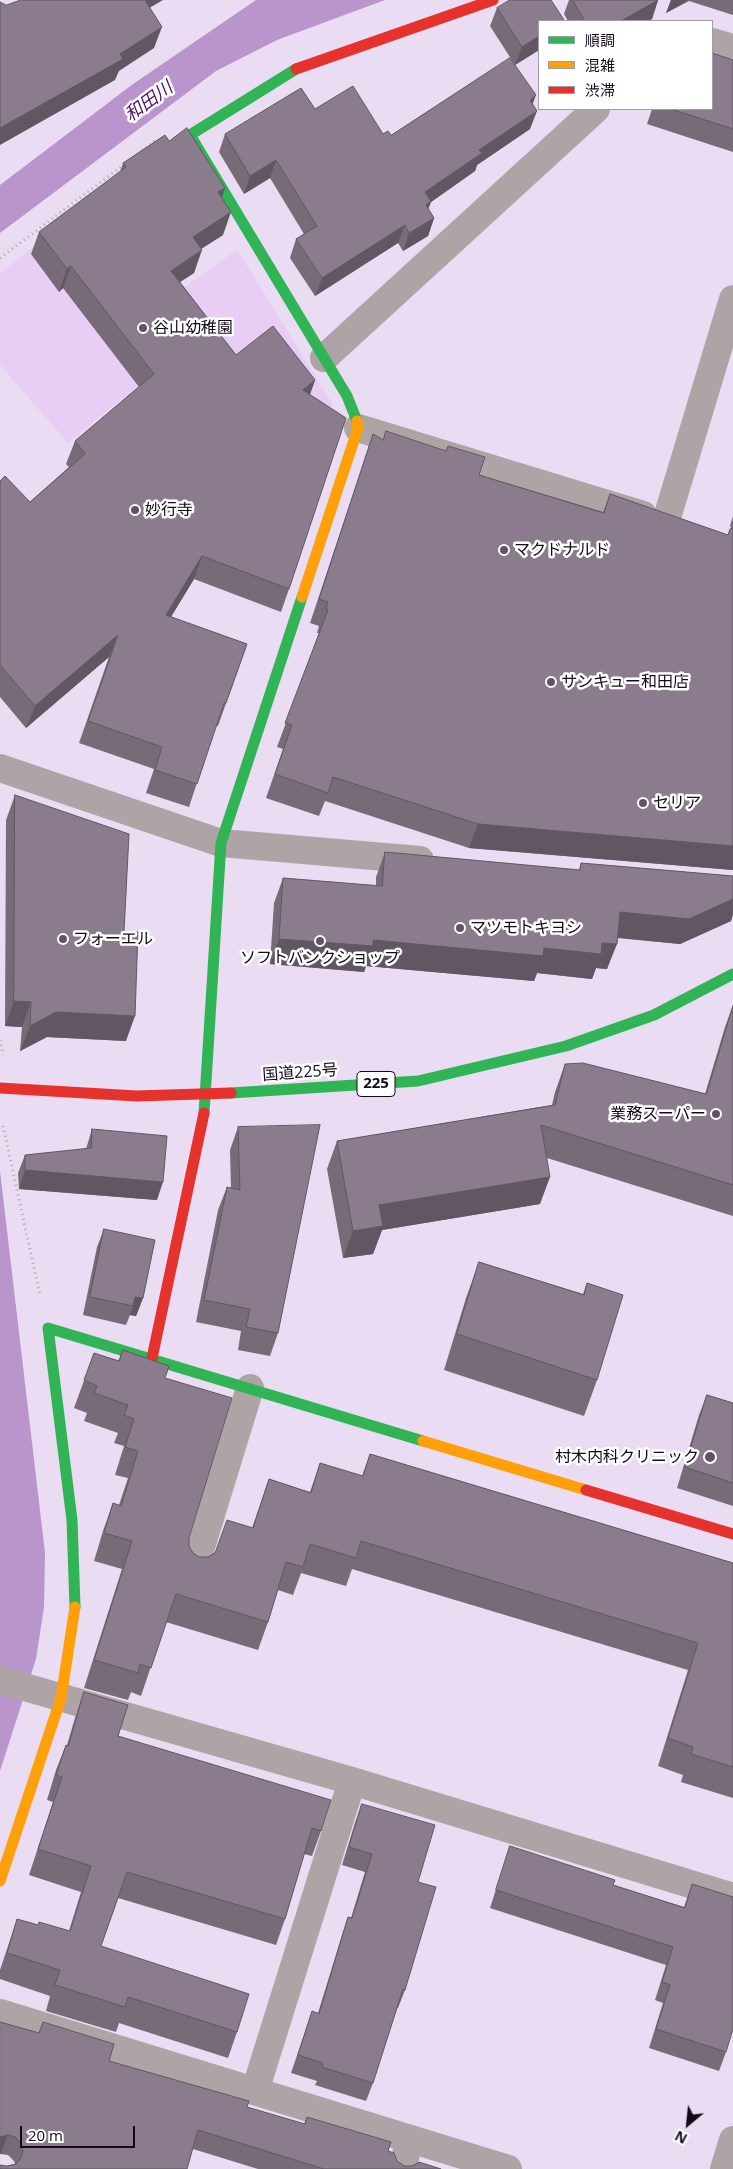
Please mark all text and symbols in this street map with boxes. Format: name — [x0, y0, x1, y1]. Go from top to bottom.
legend — [538, 20, 713, 110]
text: 順調 — [585, 30, 615, 50]
text: 混雑 — [585, 55, 615, 75]
water label: 和田川 — [121, 77, 177, 127]
text: 渋滞 — [585, 80, 615, 100]
place label: 谷山幼稚園 — [153, 318, 233, 338]
marker: 谷山幼稚園 — [137, 322, 149, 334]
place label: 妙行寺 — [145, 500, 193, 520]
marker: 妙行寺 — [129, 504, 141, 516]
place label: マクドナルド — [514, 540, 610, 560]
marker: マクドナルド — [498, 544, 510, 556]
place label: サンキュー和田店 — [561, 672, 689, 692]
marker: サンキュー和田店 — [545, 676, 557, 688]
place label: セリア — [653, 793, 701, 813]
marker: セリア — [637, 797, 649, 809]
place label: マツモトキヨシ — [470, 918, 582, 938]
marker: マツモトキヨシ — [454, 922, 466, 934]
place label: フォーエル — [73, 929, 153, 949]
marker: フォーエル — [57, 933, 69, 945]
marker: ソフトバンクショップ — [314, 935, 326, 947]
place label: ソフトバンクショップ — [240, 948, 400, 968]
street label: 国道225号 — [262, 1061, 338, 1085]
road number: 225 — [357, 1072, 395, 1096]
place label: 業務スーパー — [610, 1104, 706, 1124]
marker: 業務スーパー — [710, 1108, 722, 1120]
place label: 村木内科クリニック — [555, 1447, 699, 1467]
marker: 村木内科クリニック — [703, 1450, 717, 1464]
north arrow — [663, 2099, 713, 2149]
scale bar — [22, 2116, 138, 2148]
text: 20 m — [28, 2125, 63, 2145]
text: N — [671, 2127, 690, 2149]

